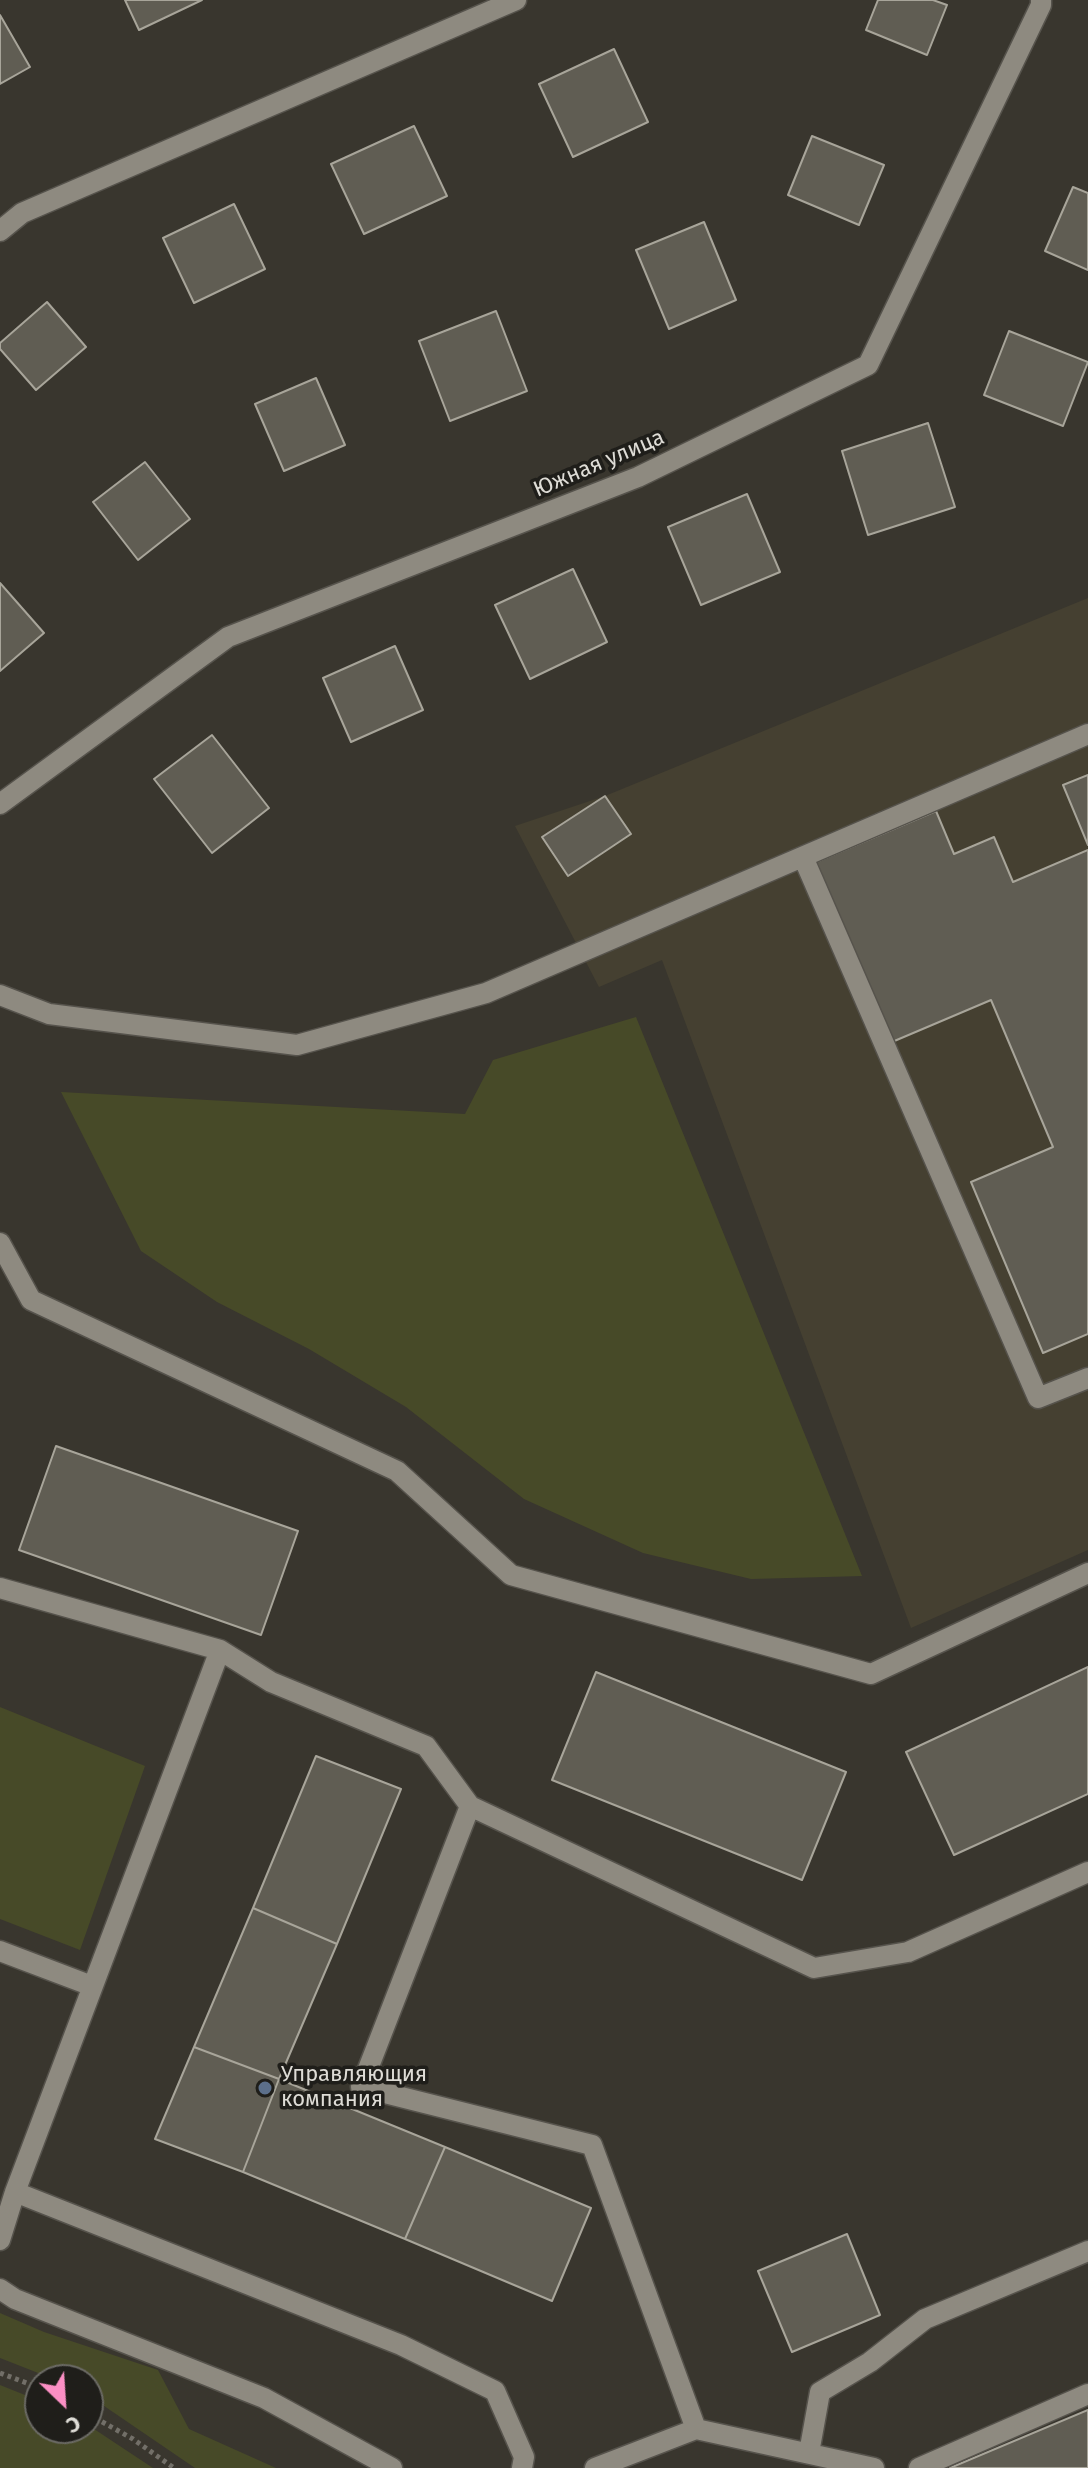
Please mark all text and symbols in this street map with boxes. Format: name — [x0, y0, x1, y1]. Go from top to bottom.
street label: Южная улица — [530, 425, 668, 503]
place label: Управляющия компания — [281, 2062, 427, 2114]
marker: Управляющия компания — [256, 2079, 274, 2097]
north arrow — [24, 2364, 104, 2444]
text: С — [62, 2409, 85, 2439]

